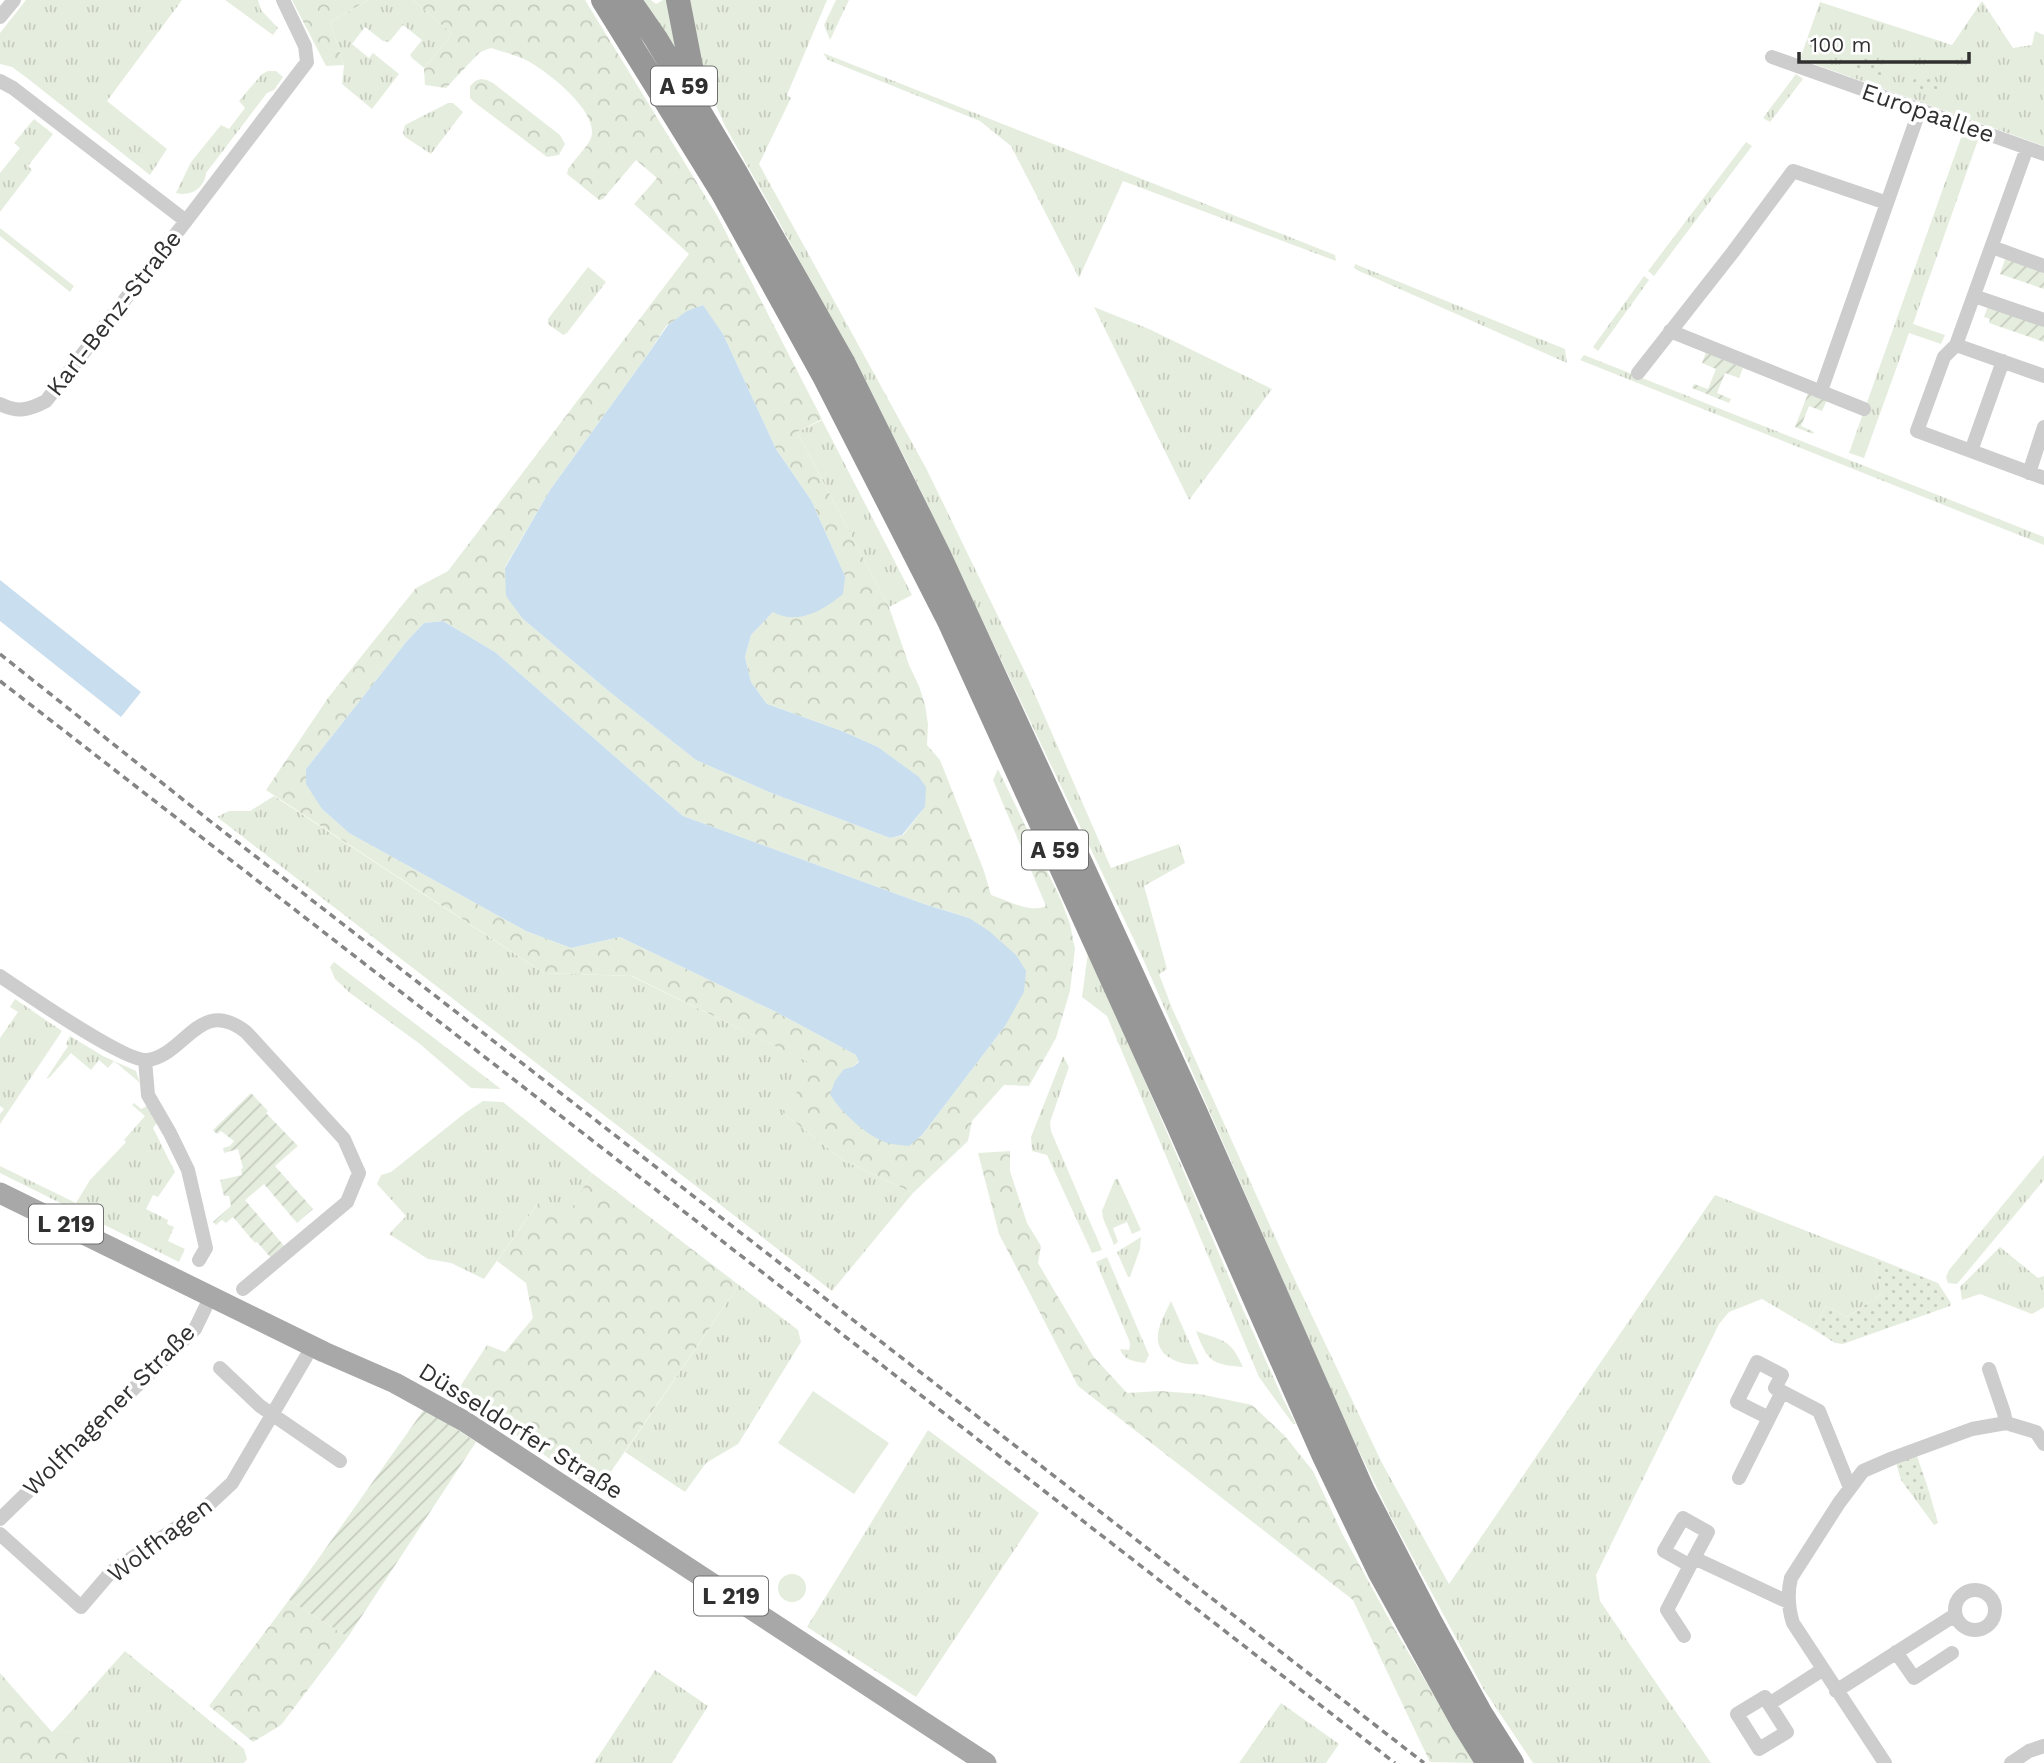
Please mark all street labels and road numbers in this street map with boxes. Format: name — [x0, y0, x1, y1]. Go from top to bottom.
road number: A 59 — [651, 66, 717, 106]
street label: Europaallee — [1858, 77, 1998, 149]
street label: Karl-Benz-Straße — [41, 225, 187, 401]
road number: A 59 — [1022, 830, 1088, 870]
road number: L 219 — [29, 1204, 103, 1244]
street label: Wolfhagener Straße — [17, 1318, 201, 1502]
street label: Düsseldorfer Straße — [414, 1357, 628, 1505]
street label: Wolfhagen — [102, 1492, 218, 1588]
road number: L 219 — [694, 1576, 768, 1616]

